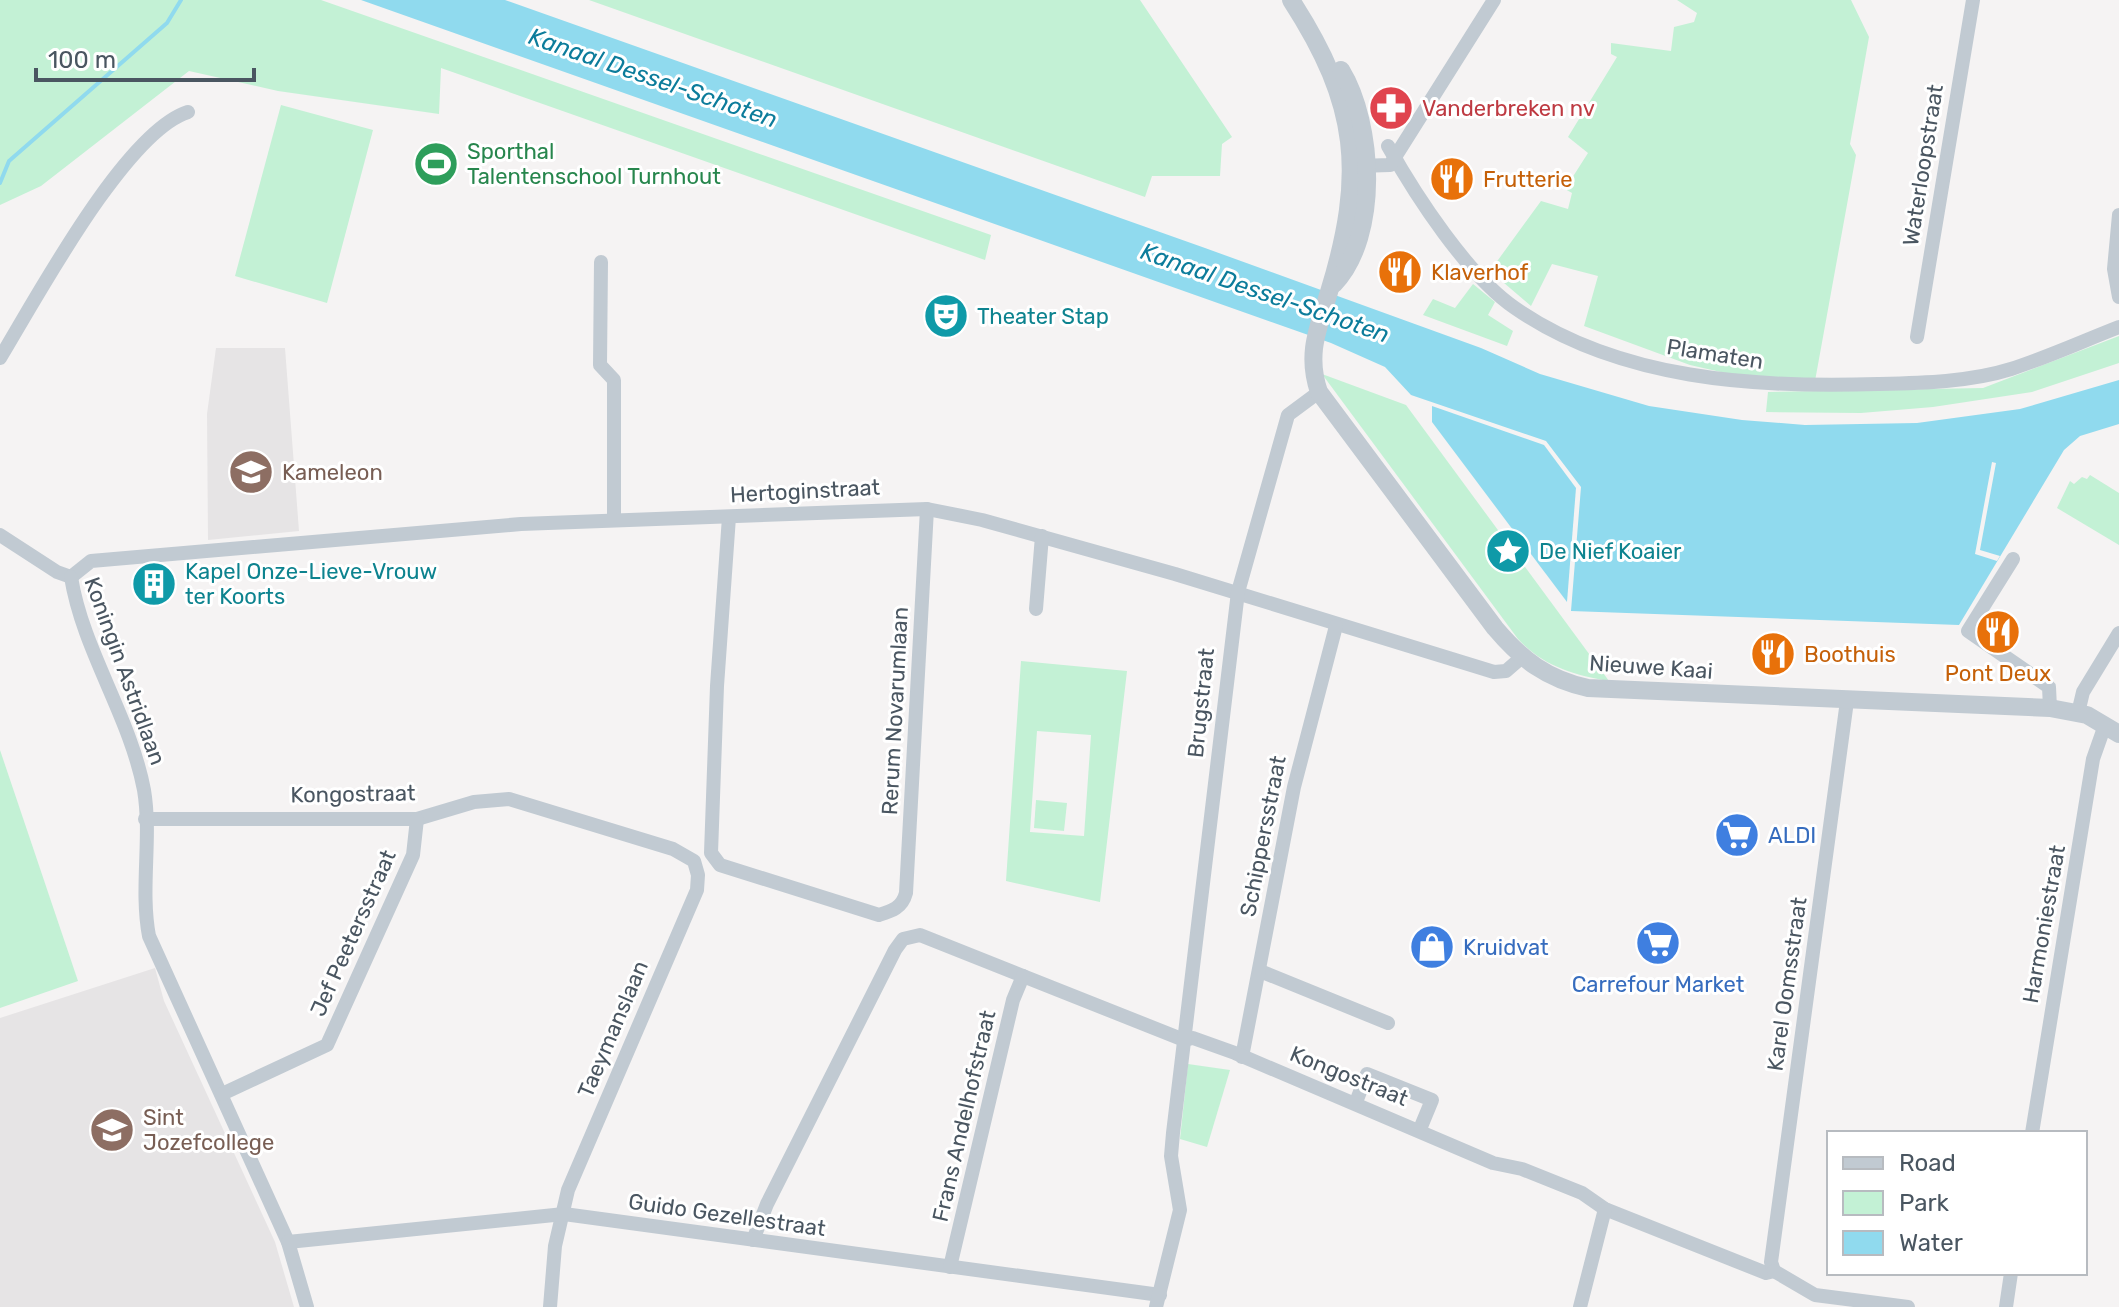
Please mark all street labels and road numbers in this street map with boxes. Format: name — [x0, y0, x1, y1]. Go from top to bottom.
street label: Waterloopstraat — [1897, 82, 1949, 248]
street label: Plamaten — [1665, 333, 1765, 375]
street label: Hertoginstraat — [729, 474, 881, 508]
street label: Koningin Astridlaan — [78, 573, 172, 769]
street label: Rerum Novarumlaan — [876, 606, 914, 816]
street label: Brugstraat — [1182, 646, 1220, 759]
street label: Nieuwe Kaai — [1588, 649, 1714, 685]
street label: Schippersstraat — [1234, 753, 1292, 919]
street label: Kongostraat — [290, 779, 416, 809]
street label: Harmoniestraat — [2017, 842, 2071, 1005]
street label: Jef Peetersstraat — [304, 845, 402, 1020]
street label: Karel Oomsstraat — [1761, 895, 1813, 1073]
street label: Taeymanslaan — [572, 956, 654, 1102]
street label: Frans Andelhofstraat — [927, 1007, 1002, 1224]
street label: Kongostraat — [1286, 1040, 1412, 1112]
street label: Guido Gezellestraat — [627, 1188, 828, 1242]

